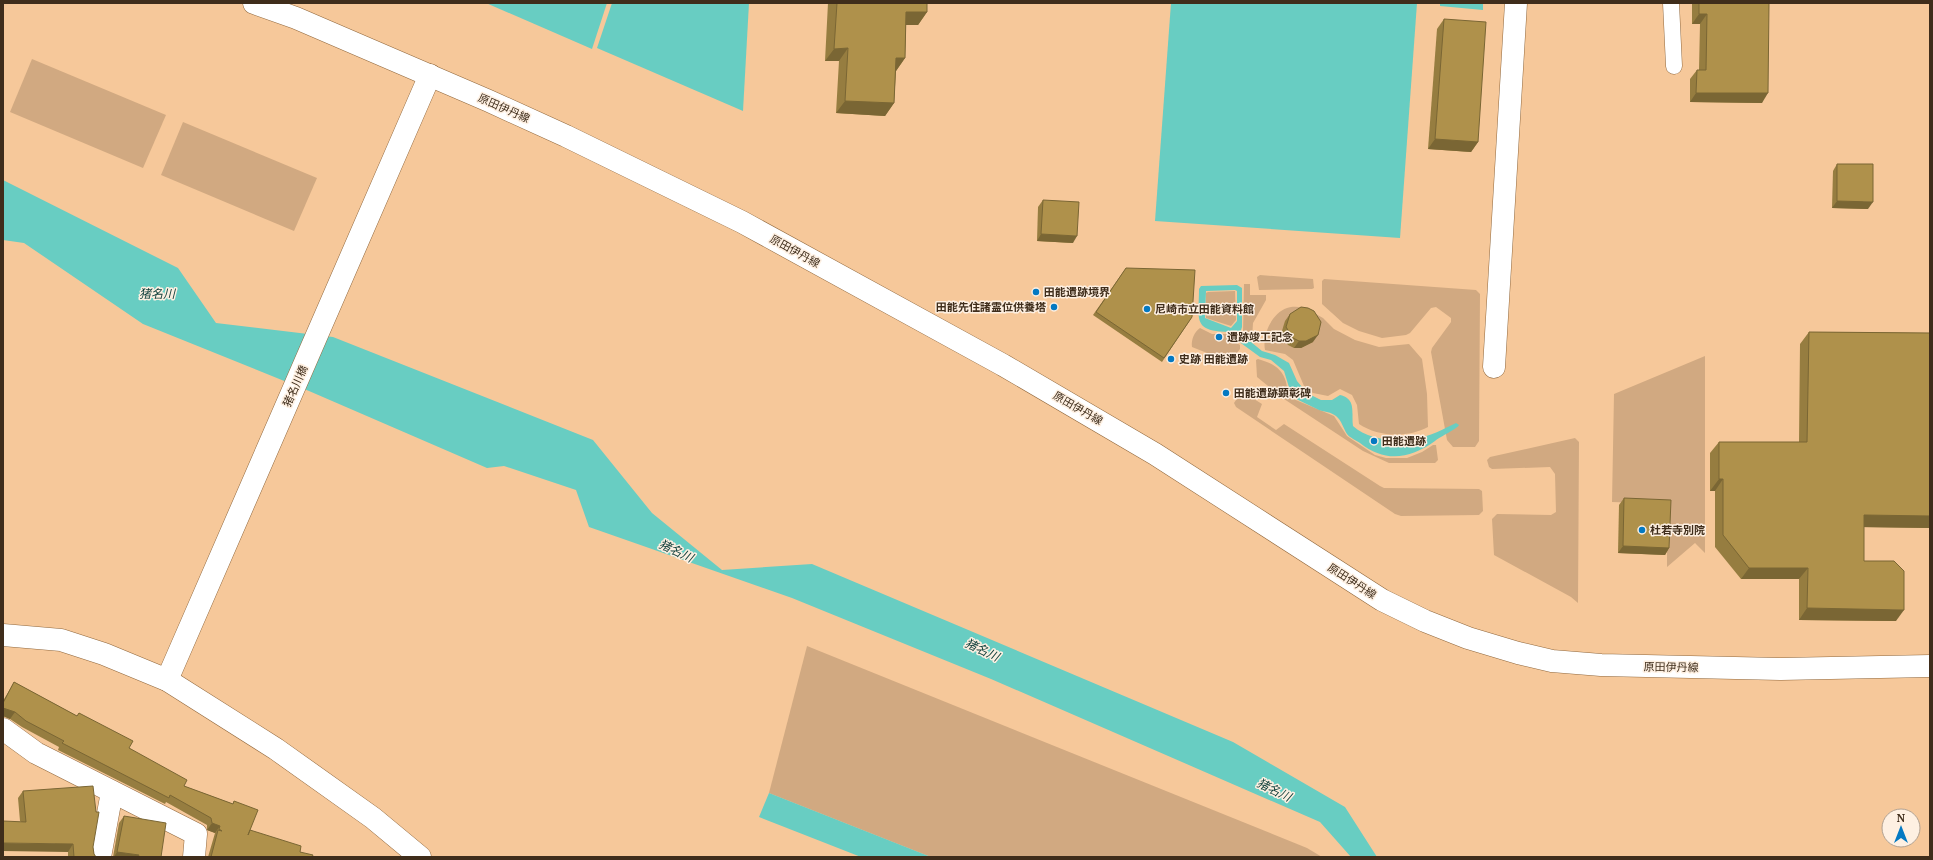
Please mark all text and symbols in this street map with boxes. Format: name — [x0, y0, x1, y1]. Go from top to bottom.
street label: 原田伊丹線 — [476, 90, 532, 126]
street label: 原田伊丹線 — [768, 232, 822, 270]
place label: 田能遺跡境界 — [1044, 285, 1110, 299]
water label: 猪名川 — [139, 286, 177, 301]
marker: 田能遺跡境界 — [1031, 287, 1041, 297]
place label: 田能先住諸霊位供養塔 — [936, 300, 1046, 314]
marker: 田能先住諸霊位供養塔 — [1049, 302, 1059, 312]
place label: 尼崎市立田能資料館 — [1155, 302, 1254, 316]
marker: 尼崎市立田能資料館 — [1142, 304, 1152, 314]
place label: 遺跡竣工記念 — [1227, 330, 1293, 344]
marker: 遺跡竣工記念 — [1214, 332, 1224, 342]
place label: 史跡 田能遺跡 — [1179, 352, 1248, 366]
marker: 史跡 田能遺跡 — [1166, 354, 1176, 364]
street label: 猪名川橋 — [280, 363, 310, 409]
place label: 田能遺跡顕彰碑 — [1234, 386, 1311, 400]
street label: 原田伊丹線 — [1051, 388, 1105, 428]
marker: 田能遺跡顕彰碑 — [1221, 388, 1231, 398]
place label: 田能遺跡 — [1382, 434, 1426, 448]
marker: 田能遺跡 — [1369, 436, 1379, 446]
place label: 杜若寺別院 — [1650, 523, 1705, 537]
marker: 杜若寺別院 — [1637, 525, 1647, 535]
water label: 猪名川 — [657, 536, 698, 566]
street label: 原田伊丹線 — [1325, 560, 1379, 602]
water label: 猪名川 — [963, 635, 1004, 665]
street label: 原田伊丹線 — [1643, 660, 1699, 674]
water label: 猪名川 — [1255, 775, 1295, 805]
north arrow — [1881, 808, 1921, 848]
text: N — [1897, 811, 1906, 825]

